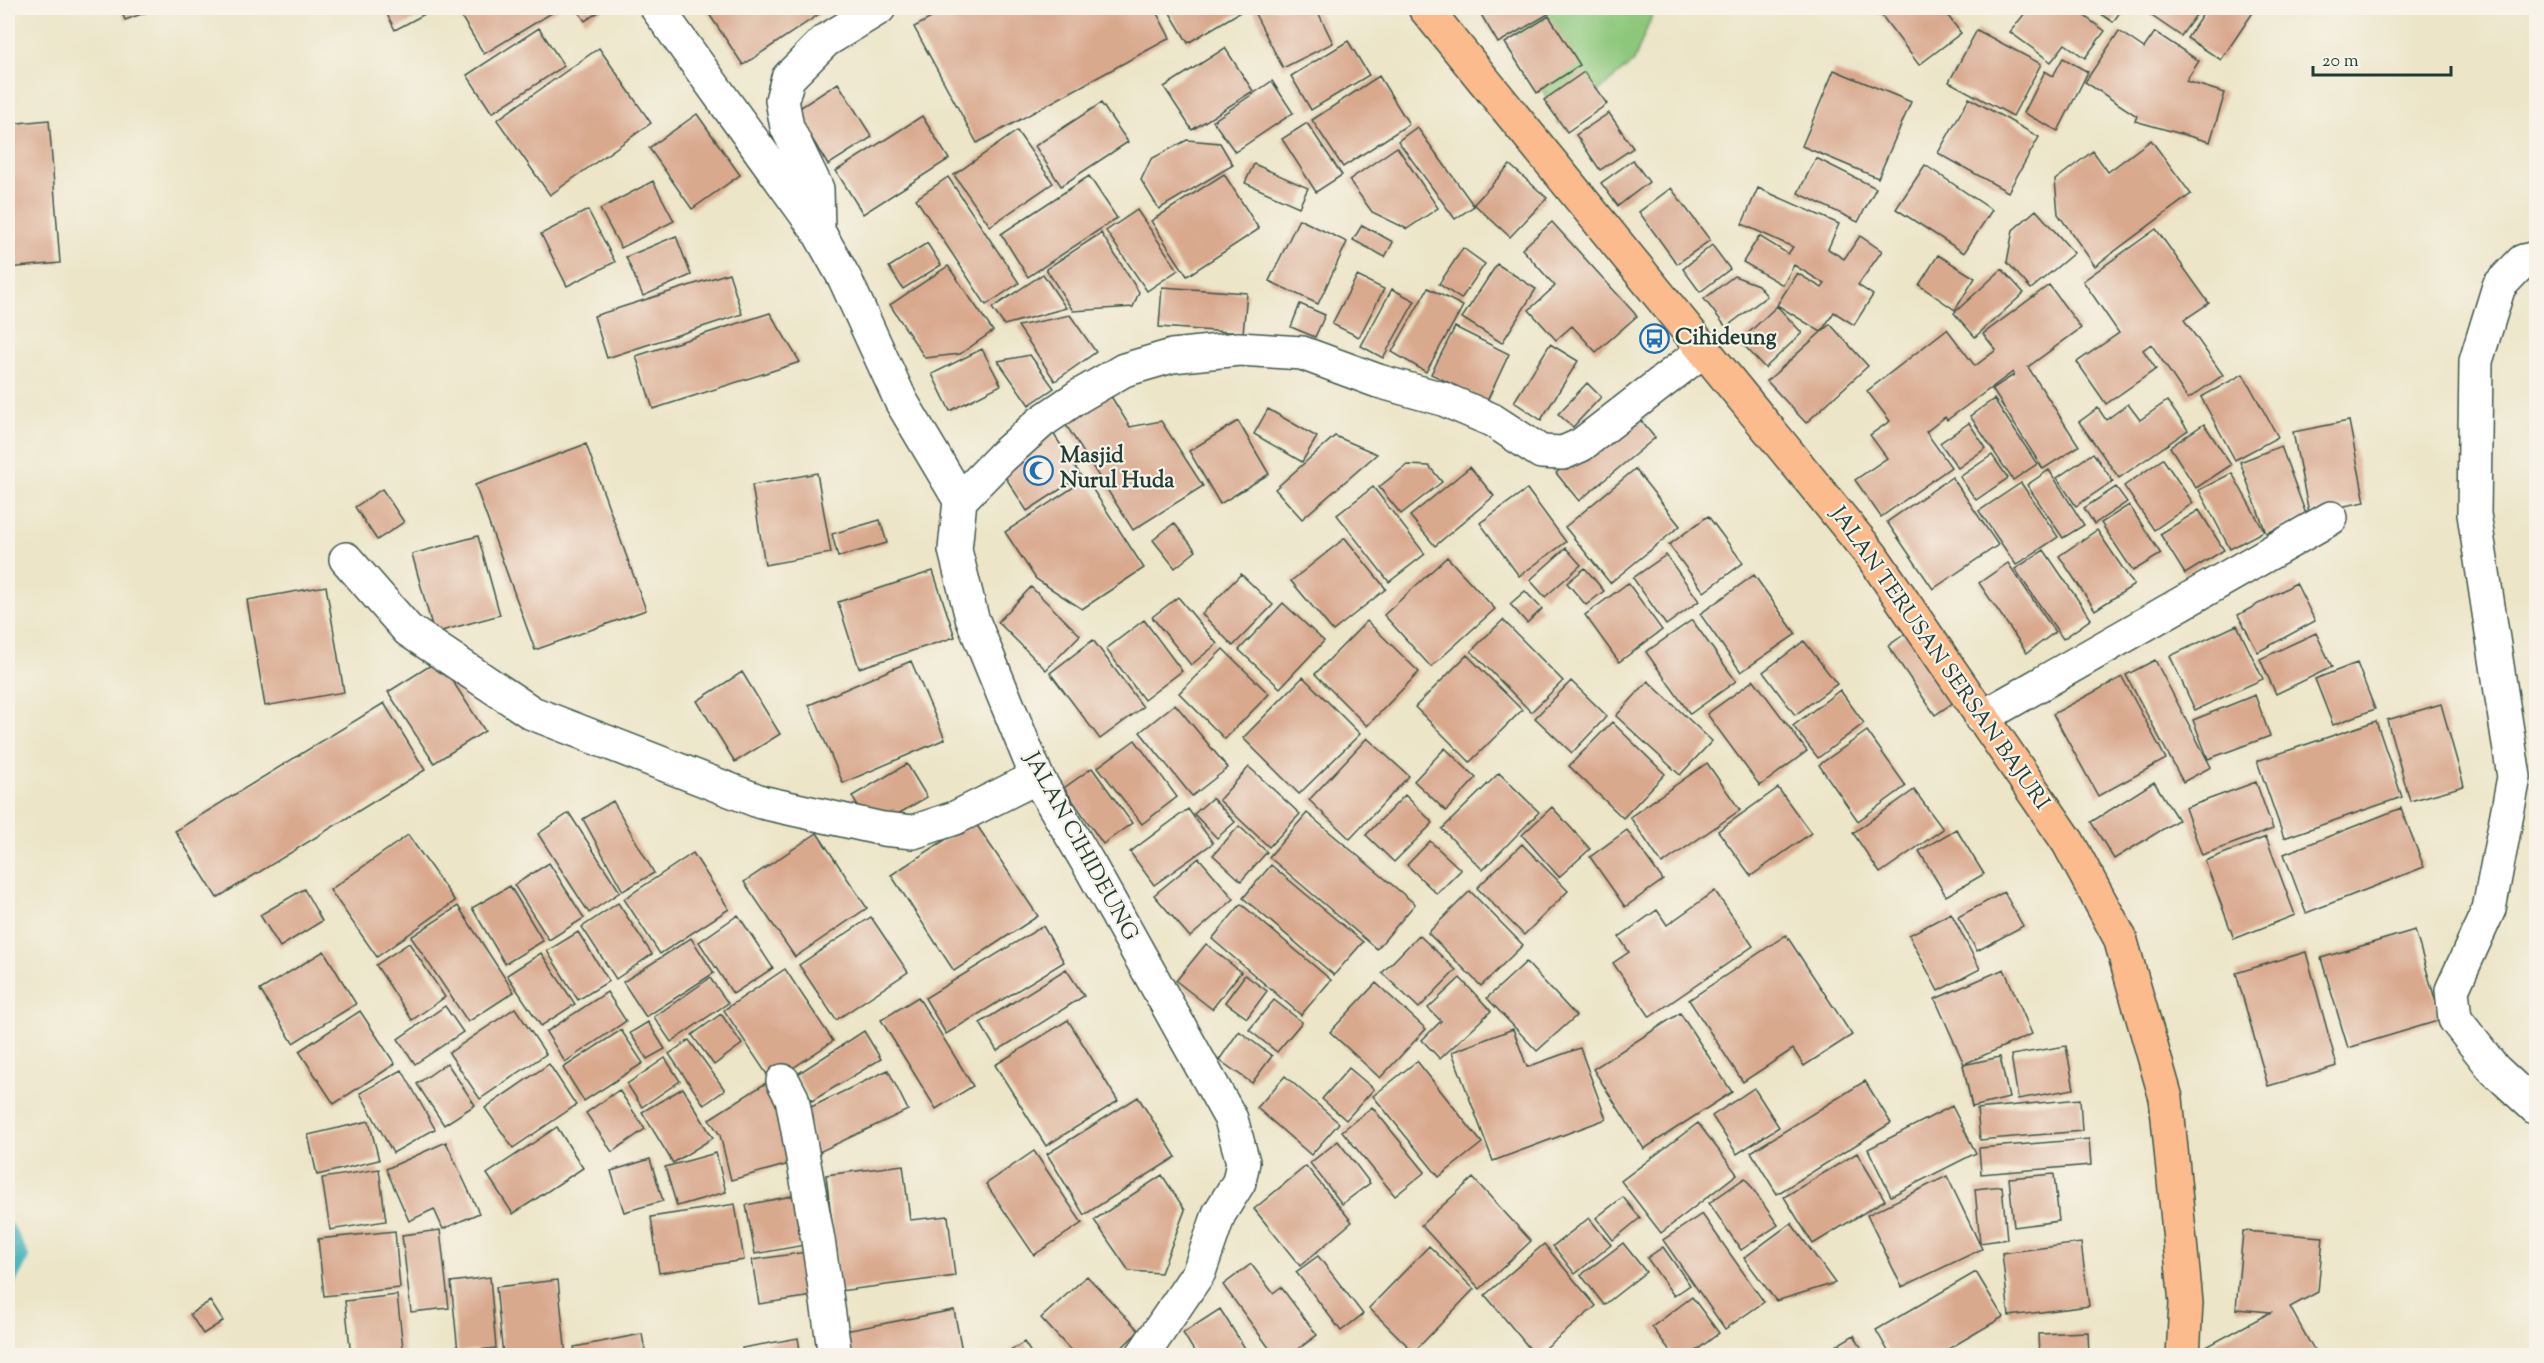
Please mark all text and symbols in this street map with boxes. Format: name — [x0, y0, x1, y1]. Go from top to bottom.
scale bar — [2313, 39, 2451, 77]
text: 20 m — [2322, 49, 2359, 75]
bus stop icon: Cihideung — [1638, 323, 1670, 355]
place label: Cihideung — [1675, 323, 1777, 355]
place label: Masjid Nurul Huda — [1060, 441, 1175, 498]
mosque icon: Masjid Nurul Huda — [1023, 454, 1055, 486]
street label: JALAN TERUSAN SERSAN BAJURI — [1821, 500, 2056, 817]
street label: JALAN CIHIDEUNG — [1014, 746, 1145, 947]

